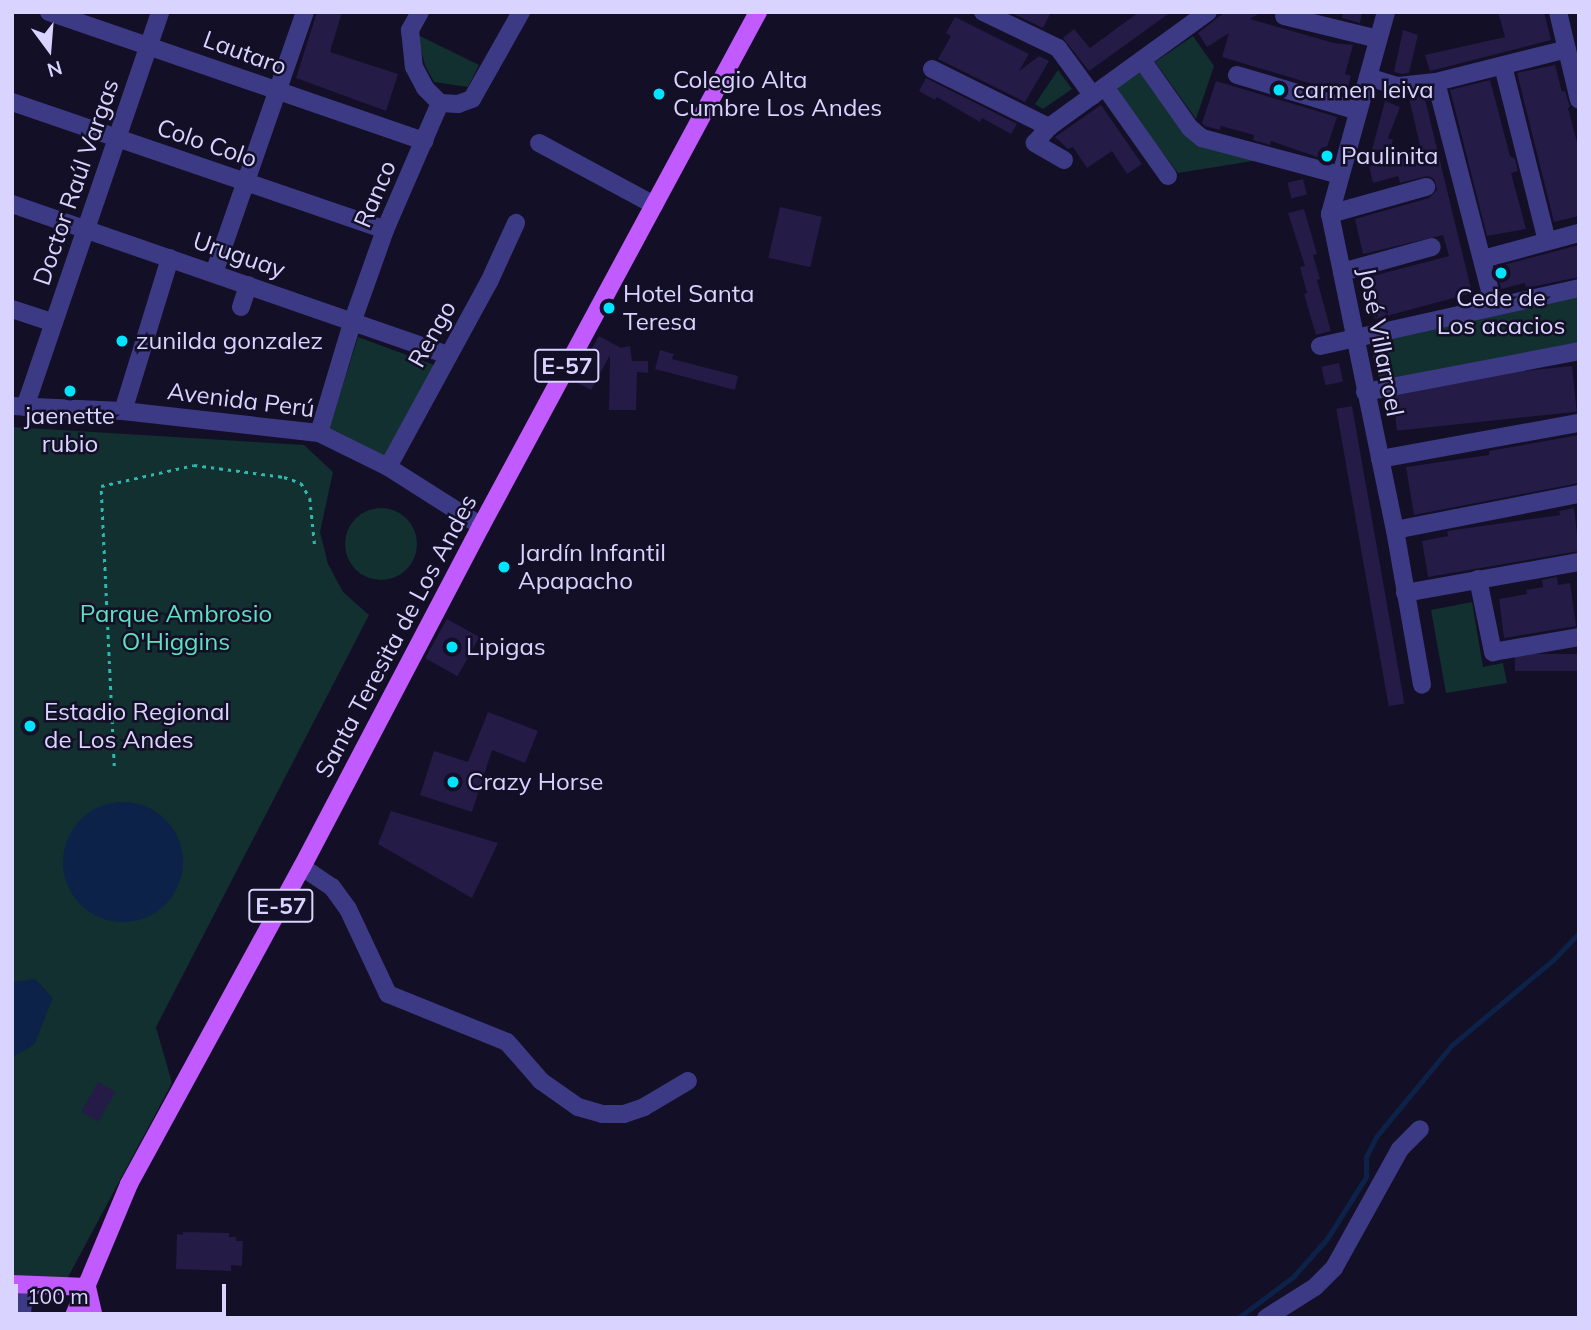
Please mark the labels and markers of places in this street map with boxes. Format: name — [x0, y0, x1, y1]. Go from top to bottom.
place label: Colegio Alta Cumbre Los Andes — [673, 66, 882, 122]
place label: carmen leiva — [1293, 76, 1434, 104]
marker: carmen leiva — [1271, 82, 1287, 98]
marker: Colegio Alta Cumbre Los Andes — [651, 86, 667, 102]
place label: Paulinita — [1341, 142, 1438, 170]
marker: Paulinita — [1319, 148, 1335, 164]
marker: Cede de Los acacios — [1493, 265, 1509, 281]
place label: Hotel Santa Teresa — [623, 280, 754, 336]
place label: Cede de Los acacios — [1437, 284, 1565, 340]
marker: Hotel Santa Teresa — [601, 300, 617, 316]
place label: zunilda gonzalez — [136, 327, 323, 355]
marker: zunilda gonzalez — [114, 333, 130, 349]
marker: jaenette rubio — [62, 383, 78, 399]
place label: jaenette rubio — [25, 402, 115, 458]
place label: Jardín Infantil Apapacho — [518, 539, 666, 595]
marker: Jardín Infantil Apapacho — [496, 559, 512, 575]
place label: Lipigas — [466, 633, 546, 661]
marker: Lipigas — [444, 639, 460, 655]
place label: Estadio Regional de Los Andes — [44, 698, 230, 754]
marker: Estadio Regional de Los Andes — [22, 718, 38, 734]
place label: Crazy Horse — [467, 768, 603, 796]
marker: Crazy Horse — [445, 774, 461, 790]

